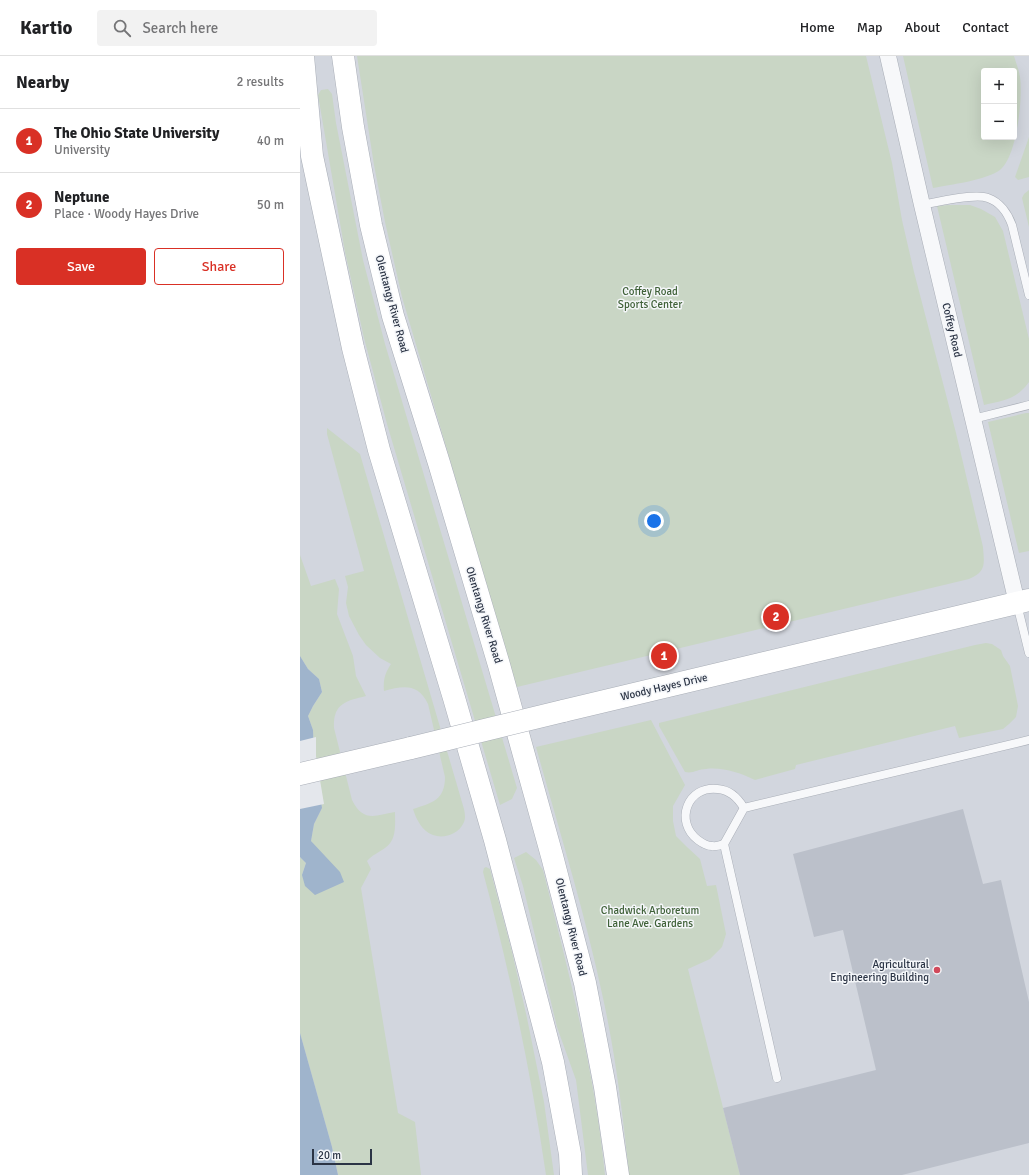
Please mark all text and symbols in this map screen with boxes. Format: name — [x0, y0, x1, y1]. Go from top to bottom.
search box — [97, 10, 377, 46]
text: Kartio — [20, 16, 73, 40]
icon: search — [111, 17, 133, 39]
text: Search here — [143, 19, 218, 37]
text: Home — [800, 19, 835, 36]
text: Map — [857, 19, 882, 36]
text: About — [904, 19, 940, 36]
text: Contact — [962, 19, 1009, 36]
map controls — [981, 68, 1017, 140]
button: + — [981, 68, 1017, 104]
text: Nearby — [16, 72, 69, 93]
text: 2 results — [236, 74, 284, 90]
button: − — [981, 104, 1017, 140]
text: The Ohio State University — [54, 124, 220, 142]
text: 1 — [25, 133, 33, 149]
text: 40 m — [257, 133, 284, 149]
text: University — [54, 142, 110, 158]
text: Neptune — [54, 188, 109, 206]
text: 2 — [25, 197, 33, 213]
text: 50 m — [257, 197, 284, 213]
text: Place · Woody Hayes Drive — [54, 206, 199, 222]
button: Save — [16, 248, 146, 285]
button: Share — [154, 248, 284, 285]
street label: Olentangy River Road — [373, 254, 411, 354]
park label: Coffey Road Sports Center — [618, 285, 682, 311]
street label: Coffey Road — [939, 301, 965, 359]
your location — [644, 511, 664, 531]
street label: Olentangy River Road — [463, 565, 505, 665]
pin: 2 — [763, 602, 789, 632]
pin: 1 — [651, 641, 677, 671]
street label: Woody Hayes Drive — [619, 671, 709, 703]
street label: Olentangy River Road — [553, 877, 590, 978]
park label: Chadwick Arboretum Lane Ave. Gardens — [601, 904, 699, 930]
place label: Agricultural Engineering Building — [830, 958, 929, 984]
marker: Agricultural Engineering Building — [932, 965, 942, 975]
scale bar — [312, 1147, 372, 1166]
text: 20 m — [318, 1149, 341, 1162]

